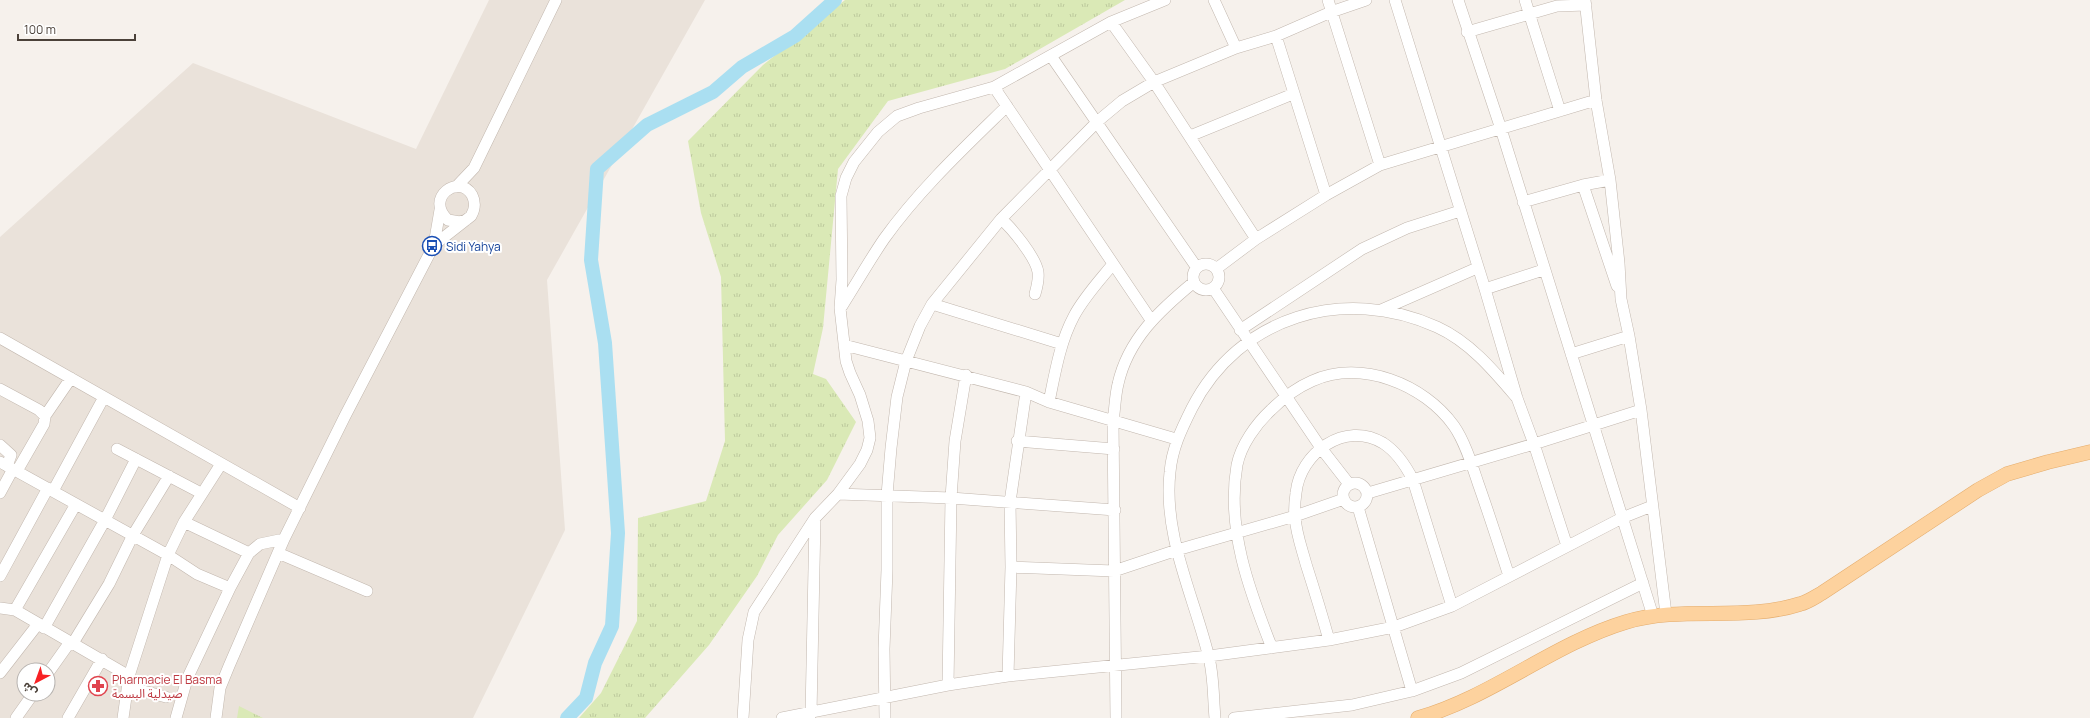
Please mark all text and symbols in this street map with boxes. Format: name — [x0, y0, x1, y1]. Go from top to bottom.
scale bar — [18, 16, 135, 42]
text: 100 m — [24, 21, 56, 38]
bus stop icon: Sidi Yahya — [421, 235, 443, 257]
place label: Sidi Yahya — [446, 238, 501, 255]
north arrow — [16, 662, 56, 702]
place label: Pharmacie El Basma صيدلية البسمة — [112, 671, 222, 702]
pharmacy icon: Pharmacie El Basma صيدلية البسمة — [87, 675, 109, 697]
text: ش — [19, 679, 40, 701]

